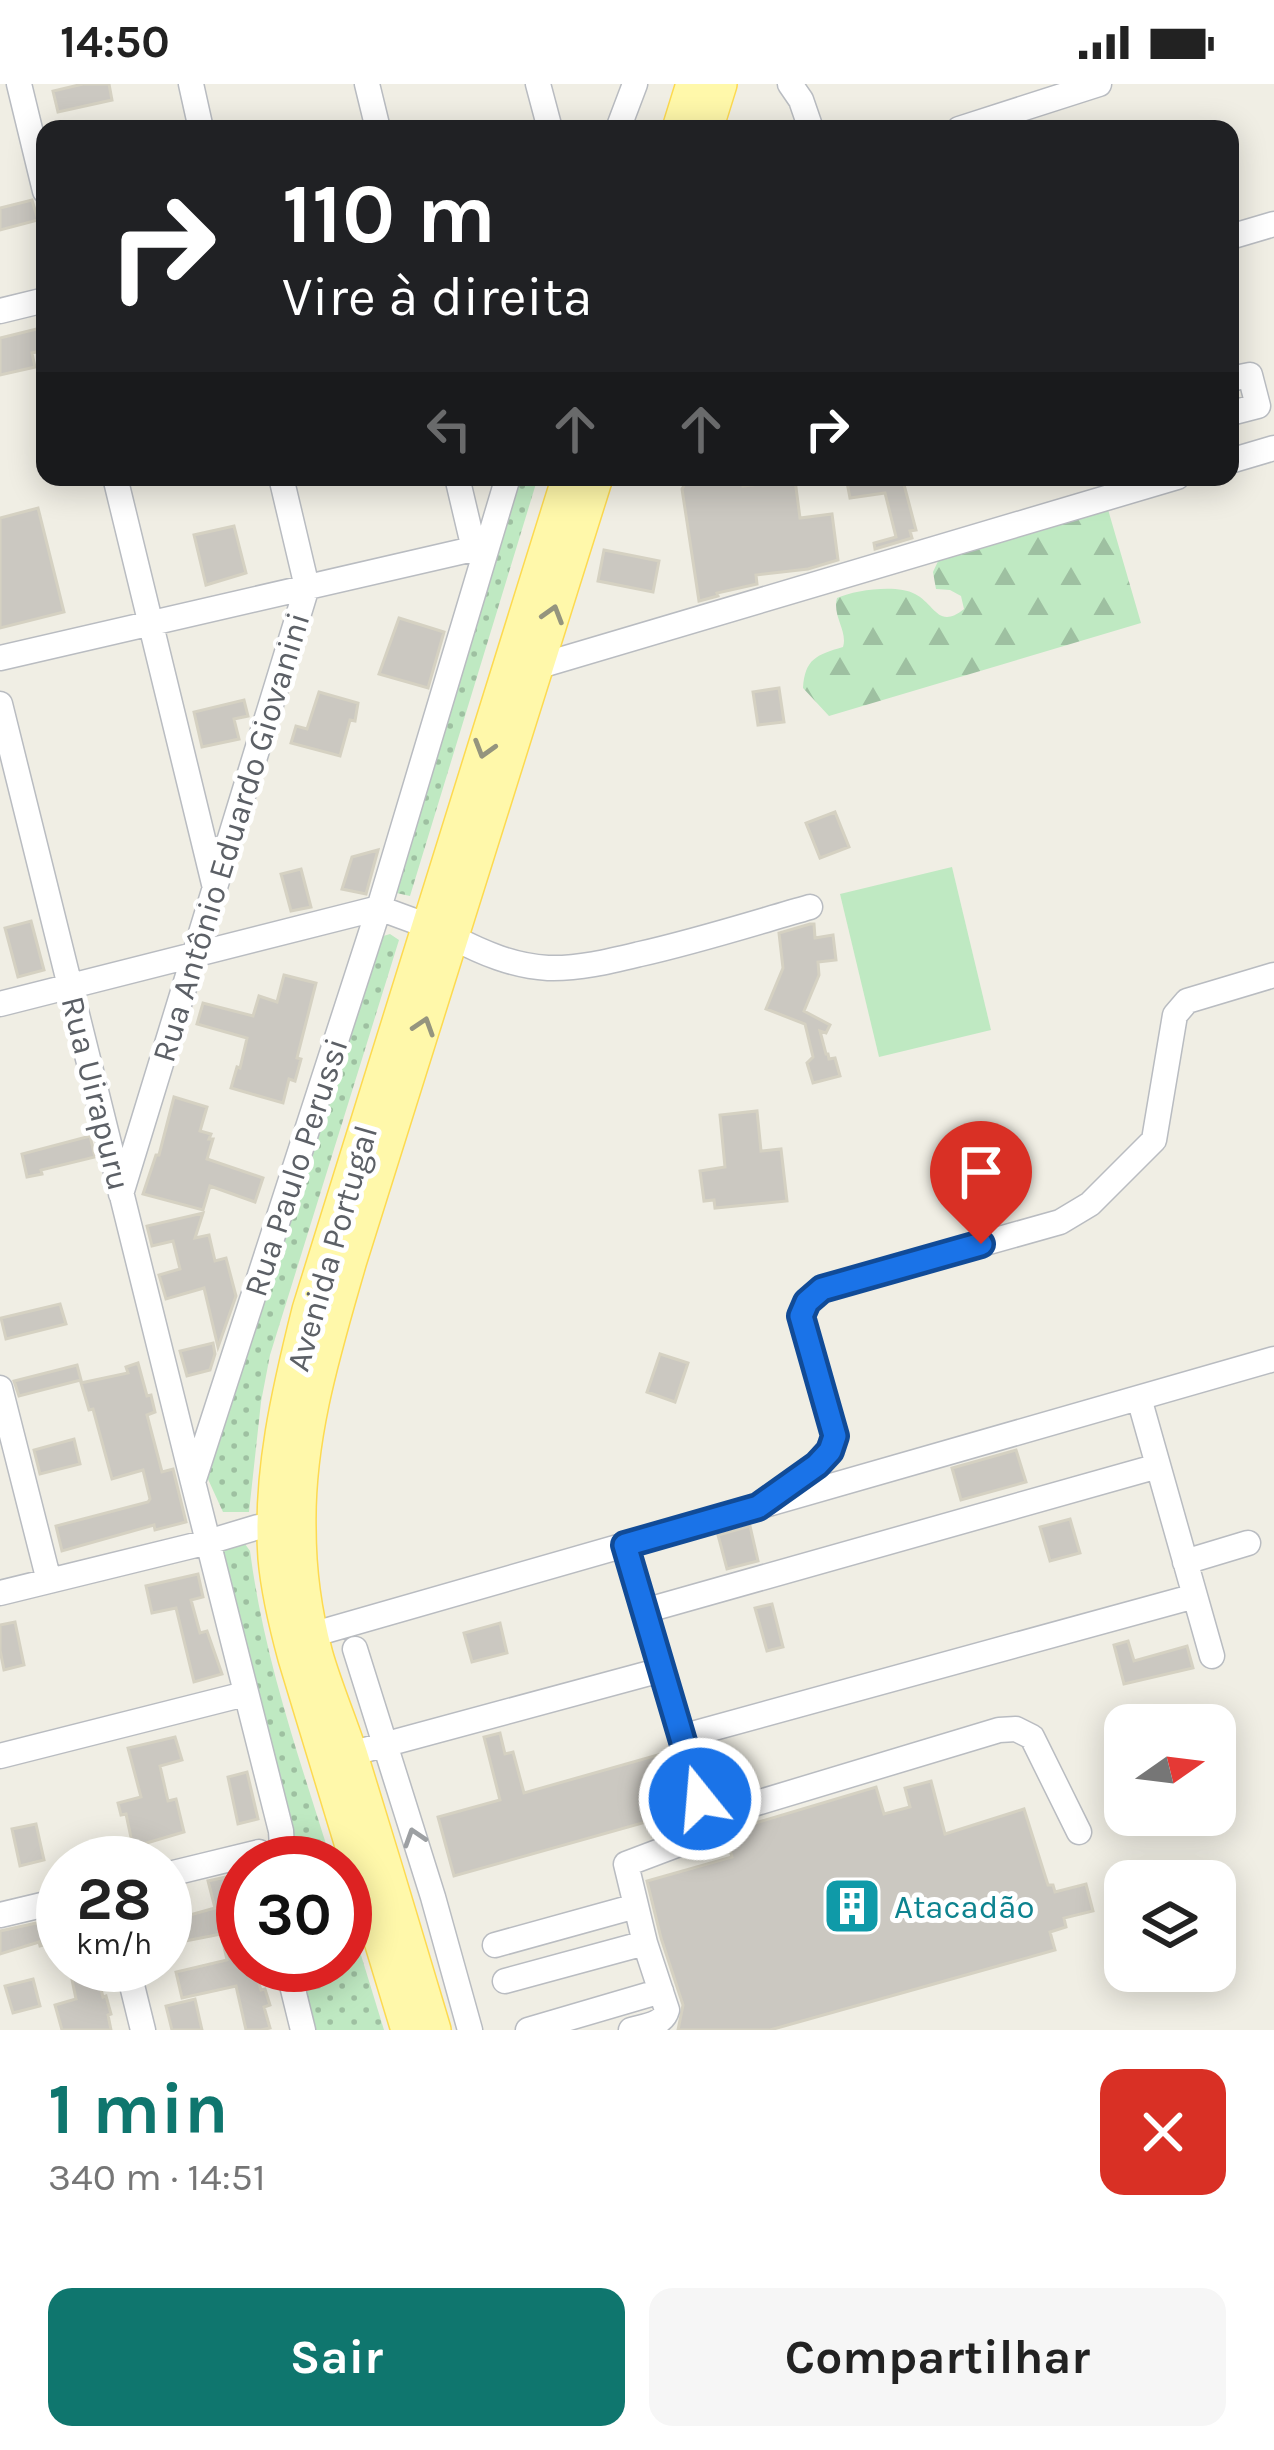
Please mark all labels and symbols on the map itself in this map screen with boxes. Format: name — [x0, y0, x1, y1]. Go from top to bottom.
one-way arrow — [539, 604, 564, 625]
street label: Rua Antônio Eduardo Giovanini — [144, 608, 318, 1067]
one-way arrow — [473, 738, 498, 759]
street label: Rua Uirapuru — [54, 992, 139, 1194]
one-way arrow — [410, 1016, 435, 1037]
street label: Rua Paulo Perussi — [236, 1033, 356, 1301]
street label: Avenida Portugal — [279, 1121, 385, 1375]
pin — [930, 1121, 1032, 1244]
north arrow — [1104, 1704, 1236, 1836]
position arrow — [637, 1736, 763, 1862]
one-way arrow — [403, 1827, 428, 1848]
speed limit sign: 30 — [216, 1836, 372, 1992]
building icon: Atacadão — [821, 1875, 883, 1937]
place label: Atacadão — [894, 1888, 1034, 1926]

